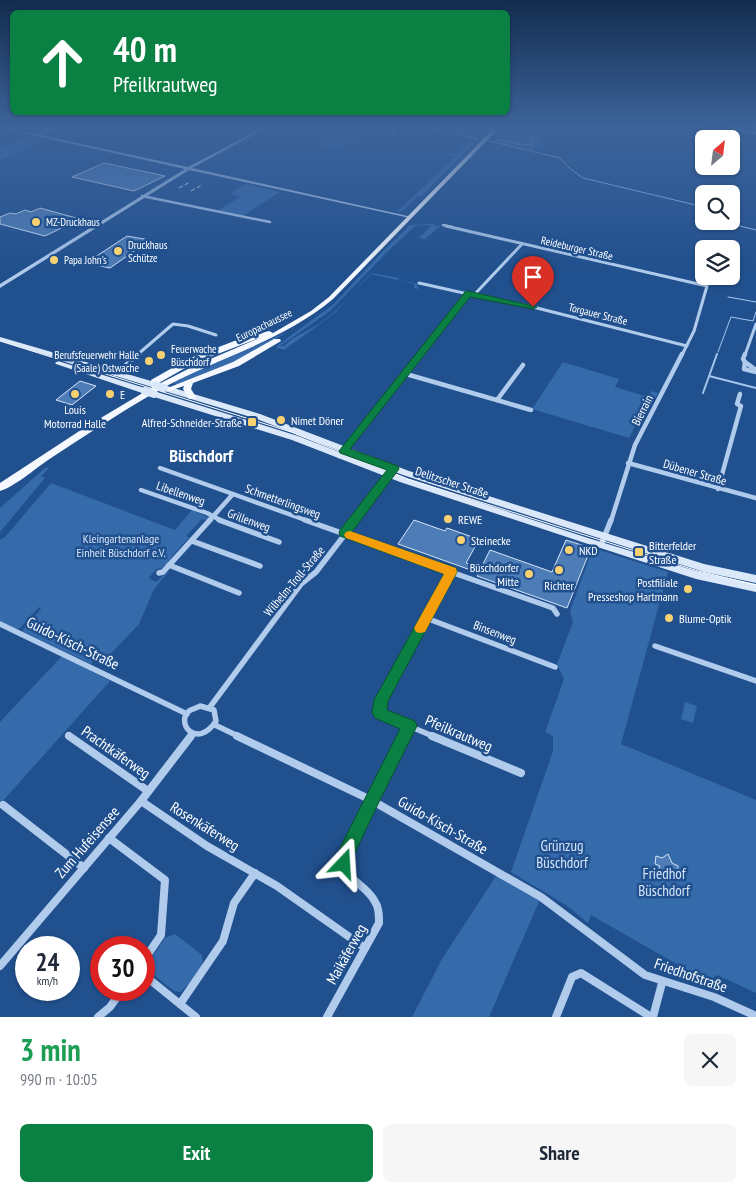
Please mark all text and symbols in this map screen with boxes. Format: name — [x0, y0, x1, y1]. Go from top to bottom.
text: 40 m — [113, 26, 177, 72]
icon: ahead — [30, 30, 95, 95]
text: Pfeilkrautweg — [113, 70, 218, 98]
north arrow — [695, 130, 740, 175]
map controls — [695, 130, 740, 285]
button: search — [695, 185, 740, 230]
place label: MZ-Druckhaus — [46, 215, 100, 229]
marker: MZ-Druckhaus — [30, 216, 42, 228]
street label: Reideburger Straße — [540, 233, 615, 263]
place label: Druckhaus Schütze — [128, 238, 168, 265]
button: layers — [695, 240, 740, 285]
marker: Druckhaus Schütze — [112, 245, 124, 257]
place label: Papa John's — [64, 253, 107, 267]
marker: Papa John's — [48, 254, 60, 266]
pin — [512, 256, 554, 307]
icon: arrive — [519, 263, 547, 291]
street label: Torgauer Straße — [567, 300, 629, 328]
street label: Europachaussee — [234, 305, 295, 345]
place label: Feuerwache Büschdorf — [171, 342, 217, 369]
place label: Berufsfeuerwehr Halle (Saale) Ostwache — [54, 348, 139, 375]
marker: Feuerwache Büschdorf — [155, 349, 167, 361]
marker: Berufsfeuerwehr Halle (Saale) Ostwache — [143, 355, 155, 367]
place label: E — [120, 387, 125, 402]
marker: Louis Motorrad Halle — [69, 388, 81, 400]
marker: E — [104, 388, 116, 400]
street label: Bierrain — [628, 392, 656, 428]
place label: Louis Motorrad Halle — [44, 402, 106, 431]
place label: Nimet Döner — [291, 413, 344, 428]
marker: Nimet Döner — [275, 414, 287, 426]
place label: Alfred-Schneider-Straße — [142, 415, 242, 430]
marker: Alfred-Schneider-Straße — [246, 416, 258, 428]
district label: Büschdorf — [169, 444, 234, 467]
street label: Dübener Straße — [662, 456, 728, 488]
street label: Delitzscher Straße — [414, 463, 491, 501]
street label: Libellenweg — [155, 478, 207, 508]
street label: Schmetterlingsweg — [243, 480, 323, 522]
street label: Grillenweg — [225, 505, 273, 535]
place label: REWE — [458, 512, 482, 527]
marker: REWE — [442, 513, 454, 525]
park label: Kleingartenanlage Einheit Büschdorf e.V. — [76, 531, 166, 560]
place label: Steinecke — [471, 533, 511, 548]
marker: Steinecke — [455, 534, 467, 546]
place label: Bitterfelder Straße — [649, 538, 697, 567]
street label: Wilhelm-Troll-Straße — [260, 543, 328, 619]
place label: NKD — [579, 543, 598, 558]
marker: NKD — [563, 544, 575, 556]
marker: Bitterfelder Straße — [633, 546, 645, 558]
place label: Büschdorfer Mitte — [470, 560, 520, 589]
marker: Richter — [553, 564, 565, 576]
marker: Büschdorfer Mitte — [523, 568, 535, 580]
place label: Postfiliale Presseshop Hartmann — [588, 575, 678, 604]
place label: Richter — [544, 578, 574, 593]
marker: Postfiliale Presseshop Hartmann — [682, 583, 694, 595]
place label: Blume-Optik — [679, 611, 732, 626]
street label: Guido-Kisch-Straße — [24, 612, 122, 674]
marker: Blume-Optik — [663, 612, 675, 624]
street label: Binsenweg — [471, 617, 519, 647]
street label: Pfeilkrautweg — [422, 710, 496, 756]
street label: Prachtkäferweg — [78, 721, 154, 783]
street label: Guido-Kisch-Straße — [395, 792, 491, 858]
street label: Rosenkäferweg — [167, 797, 243, 855]
street label: Zum Hufeisensee — [51, 802, 123, 882]
park label: Grünzug Büschdorf — [536, 836, 589, 872]
position arrow — [317, 837, 369, 889]
park label: Friedhof Büschdorf — [638, 864, 691, 900]
street label: Maikäferweg — [322, 921, 370, 987]
speed limit sign: 30 — [90, 936, 155, 1001]
text: 24 — [36, 946, 59, 978]
street label: Friedhofstraße — [652, 954, 730, 996]
text: km/h — [37, 973, 58, 988]
text: 3 min — [20, 1030, 81, 1069]
button: close — [684, 1034, 736, 1086]
text: 990 m · 10:05 — [20, 1069, 98, 1089]
button: Exit — [20, 1124, 373, 1182]
button: Share — [383, 1124, 736, 1182]

